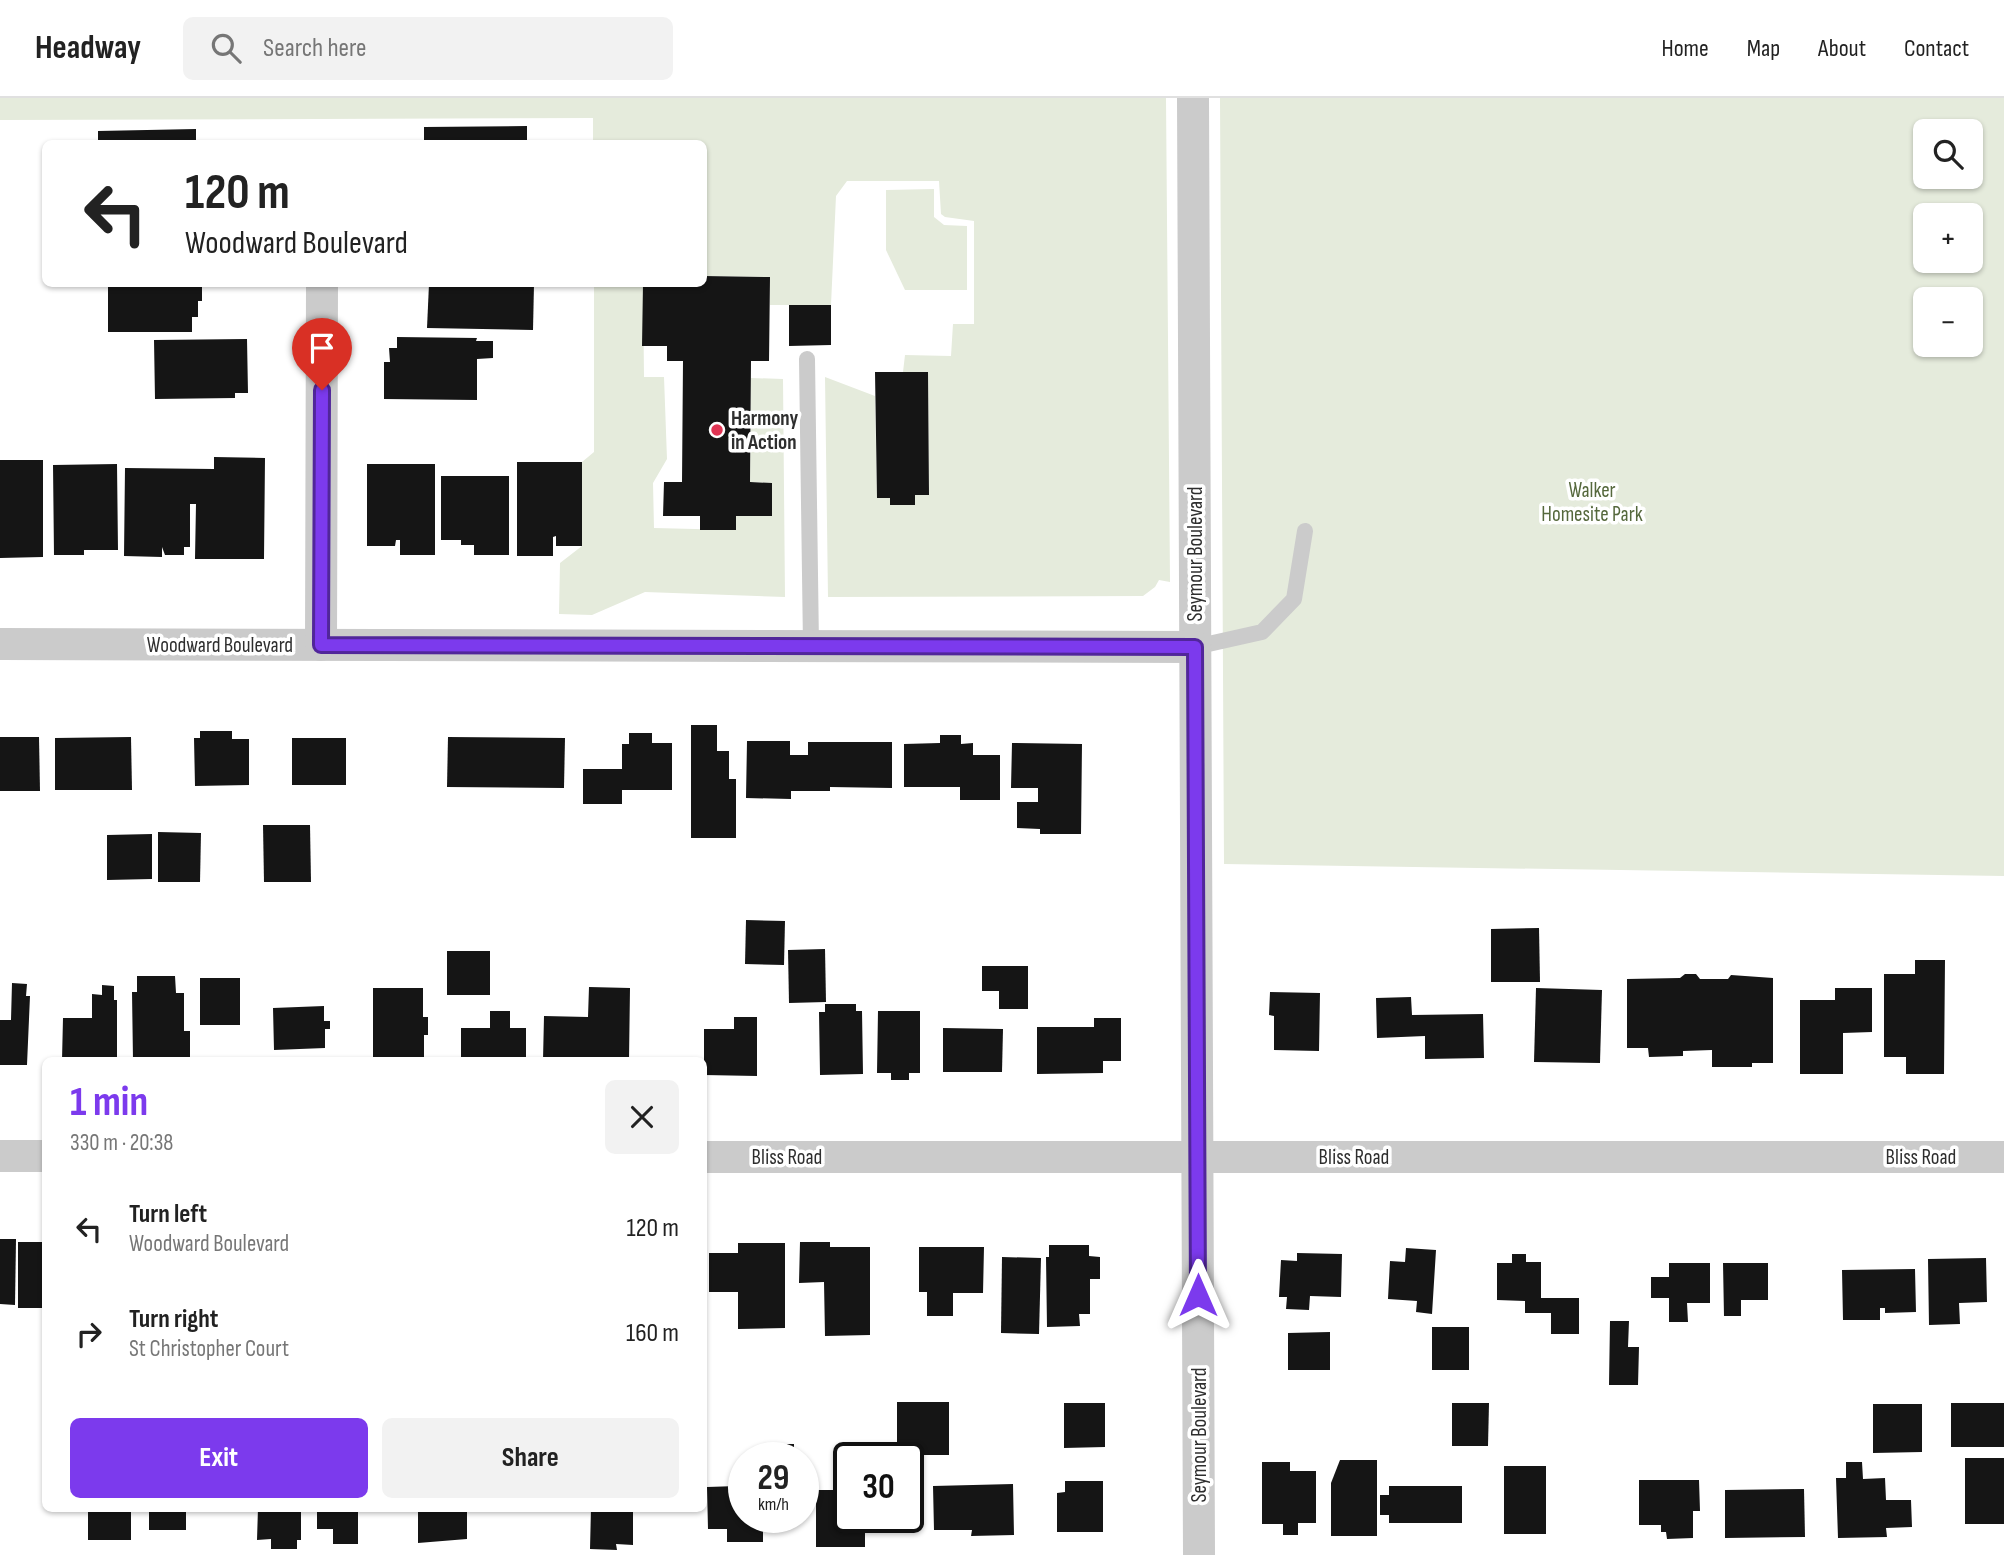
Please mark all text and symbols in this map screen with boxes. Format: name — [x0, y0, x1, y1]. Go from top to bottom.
search box — [183, 17, 673, 80]
text: Headway — [35, 28, 141, 68]
icon: search — [207, 29, 245, 67]
text: Search here — [263, 33, 366, 64]
text: Home — [1661, 34, 1709, 63]
text: Map — [1747, 34, 1780, 63]
text: About — [1818, 34, 1866, 63]
text: Contact — [1904, 34, 1969, 63]
map controls — [1913, 119, 1983, 357]
button: search — [1913, 119, 1983, 189]
text: 120 m — [185, 164, 290, 223]
icon: left — [70, 168, 161, 259]
button: + — [1913, 203, 1983, 273]
text: Woodward Boulevard — [185, 224, 408, 263]
button: − — [1913, 287, 1983, 357]
pin — [292, 318, 352, 390]
icon: arrive — [303, 329, 341, 367]
place label: Harmony in Action — [731, 406, 799, 455]
marker: Harmony in Action — [709, 422, 725, 438]
park label: Walker Homesite Park — [1541, 478, 1643, 527]
street label: Seymour Boulevard — [1183, 486, 1208, 622]
street label: Woodward Boulevard — [147, 633, 293, 658]
text: 1 min — [70, 1077, 148, 1128]
button: close — [605, 1080, 679, 1154]
text: 330 m · 20:38 — [70, 1129, 173, 1157]
street label: Bliss Road — [752, 1145, 822, 1170]
street label: Bliss Road — [1319, 1145, 1389, 1170]
street label: Bliss Road — [1886, 1145, 1956, 1170]
text: Turn left — [129, 1199, 207, 1230]
icon: left — [70, 1210, 108, 1248]
text: 120 m — [626, 1213, 679, 1244]
text: Woodward Boulevard — [129, 1230, 289, 1258]
position arrow — [1161, 1258, 1235, 1332]
text: Turn right — [129, 1304, 218, 1335]
icon: right — [70, 1315, 108, 1353]
text: 160 m — [626, 1318, 679, 1349]
text: St Christopher Court — [129, 1335, 289, 1363]
street label: Seymour Boulevard — [1187, 1367, 1212, 1503]
button: Exit — [70, 1418, 368, 1498]
button: Share — [382, 1418, 679, 1498]
speed limit sign: 30 — [833, 1442, 924, 1533]
text: 29 — [758, 1457, 789, 1500]
text: km/h — [758, 1494, 789, 1515]

